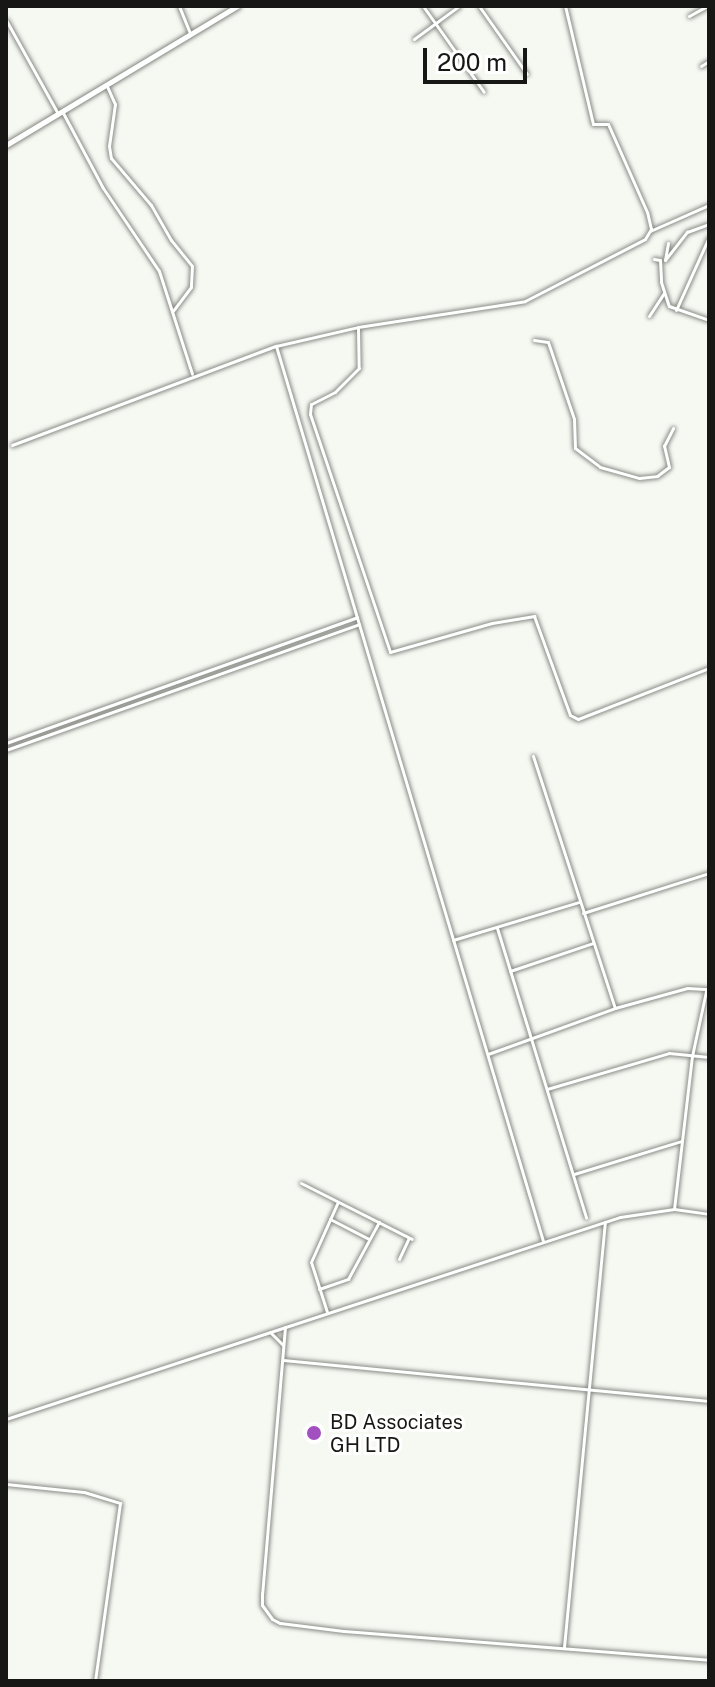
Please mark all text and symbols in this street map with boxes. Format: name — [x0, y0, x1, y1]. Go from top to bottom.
scale bar — [427, 32, 531, 82]
text: 200 m — [437, 48, 507, 76]
place label: BD Associates GH LTD — [330, 1410, 463, 1457]
marker: BD Associates GH LTD — [305, 1424, 323, 1442]

